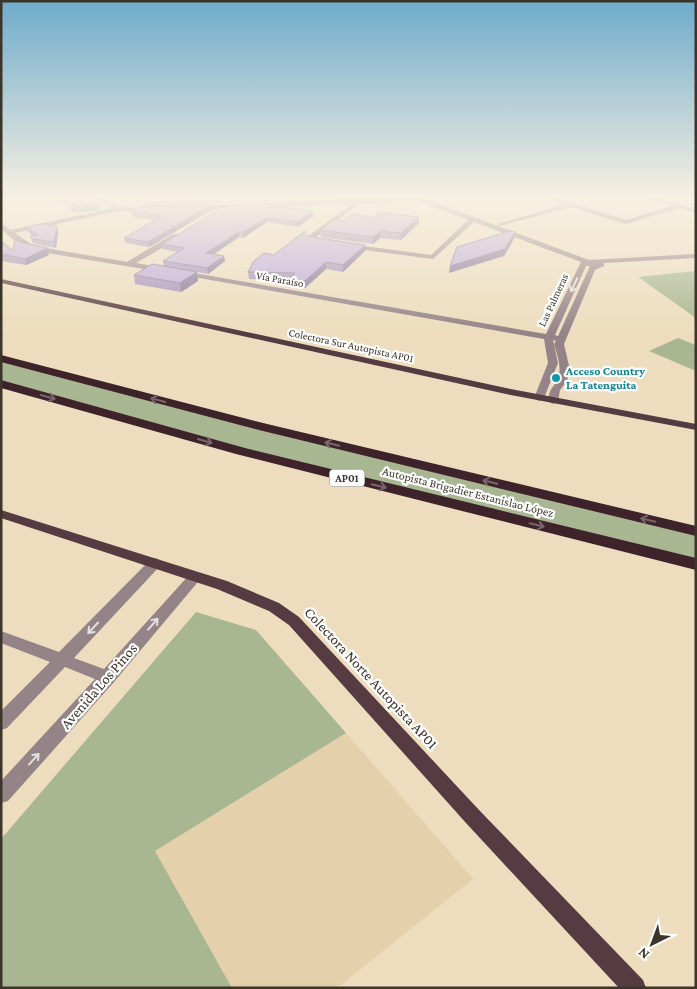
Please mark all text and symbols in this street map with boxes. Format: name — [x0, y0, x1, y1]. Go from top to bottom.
street label: Vía Paraíso — [255, 269, 305, 289]
street label: Las Palmeras — [535, 272, 571, 328]
one-way arrow — [568, 277, 578, 292]
street label: Colectora Sur Autopista AP01 — [287, 326, 415, 365]
place label: Acceso Country La Tatenguita — [565, 364, 645, 392]
marker: Acceso Country La Tatenguita — [550, 372, 562, 384]
one-way arrow — [40, 393, 56, 402]
one-way arrow — [150, 394, 166, 404]
one-way arrow — [196, 437, 212, 446]
one-way arrow — [325, 439, 341, 448]
street label: Autopista Brigadier Estanislao López — [381, 464, 555, 520]
road number: AP01 — [330, 469, 364, 486]
one-way arrow — [483, 477, 499, 486]
one-way arrow — [370, 482, 386, 491]
one-way arrow — [641, 515, 657, 524]
one-way arrow — [528, 521, 544, 530]
street label: Colectora Norte Autopista AP01 — [301, 604, 441, 753]
one-way arrow — [147, 618, 159, 631]
one-way arrow — [87, 621, 99, 634]
street label: Avenida Los Pinos — [58, 640, 140, 732]
one-way arrow — [28, 753, 40, 766]
north arrow — [627, 919, 677, 969]
text: N — [634, 944, 652, 963]

